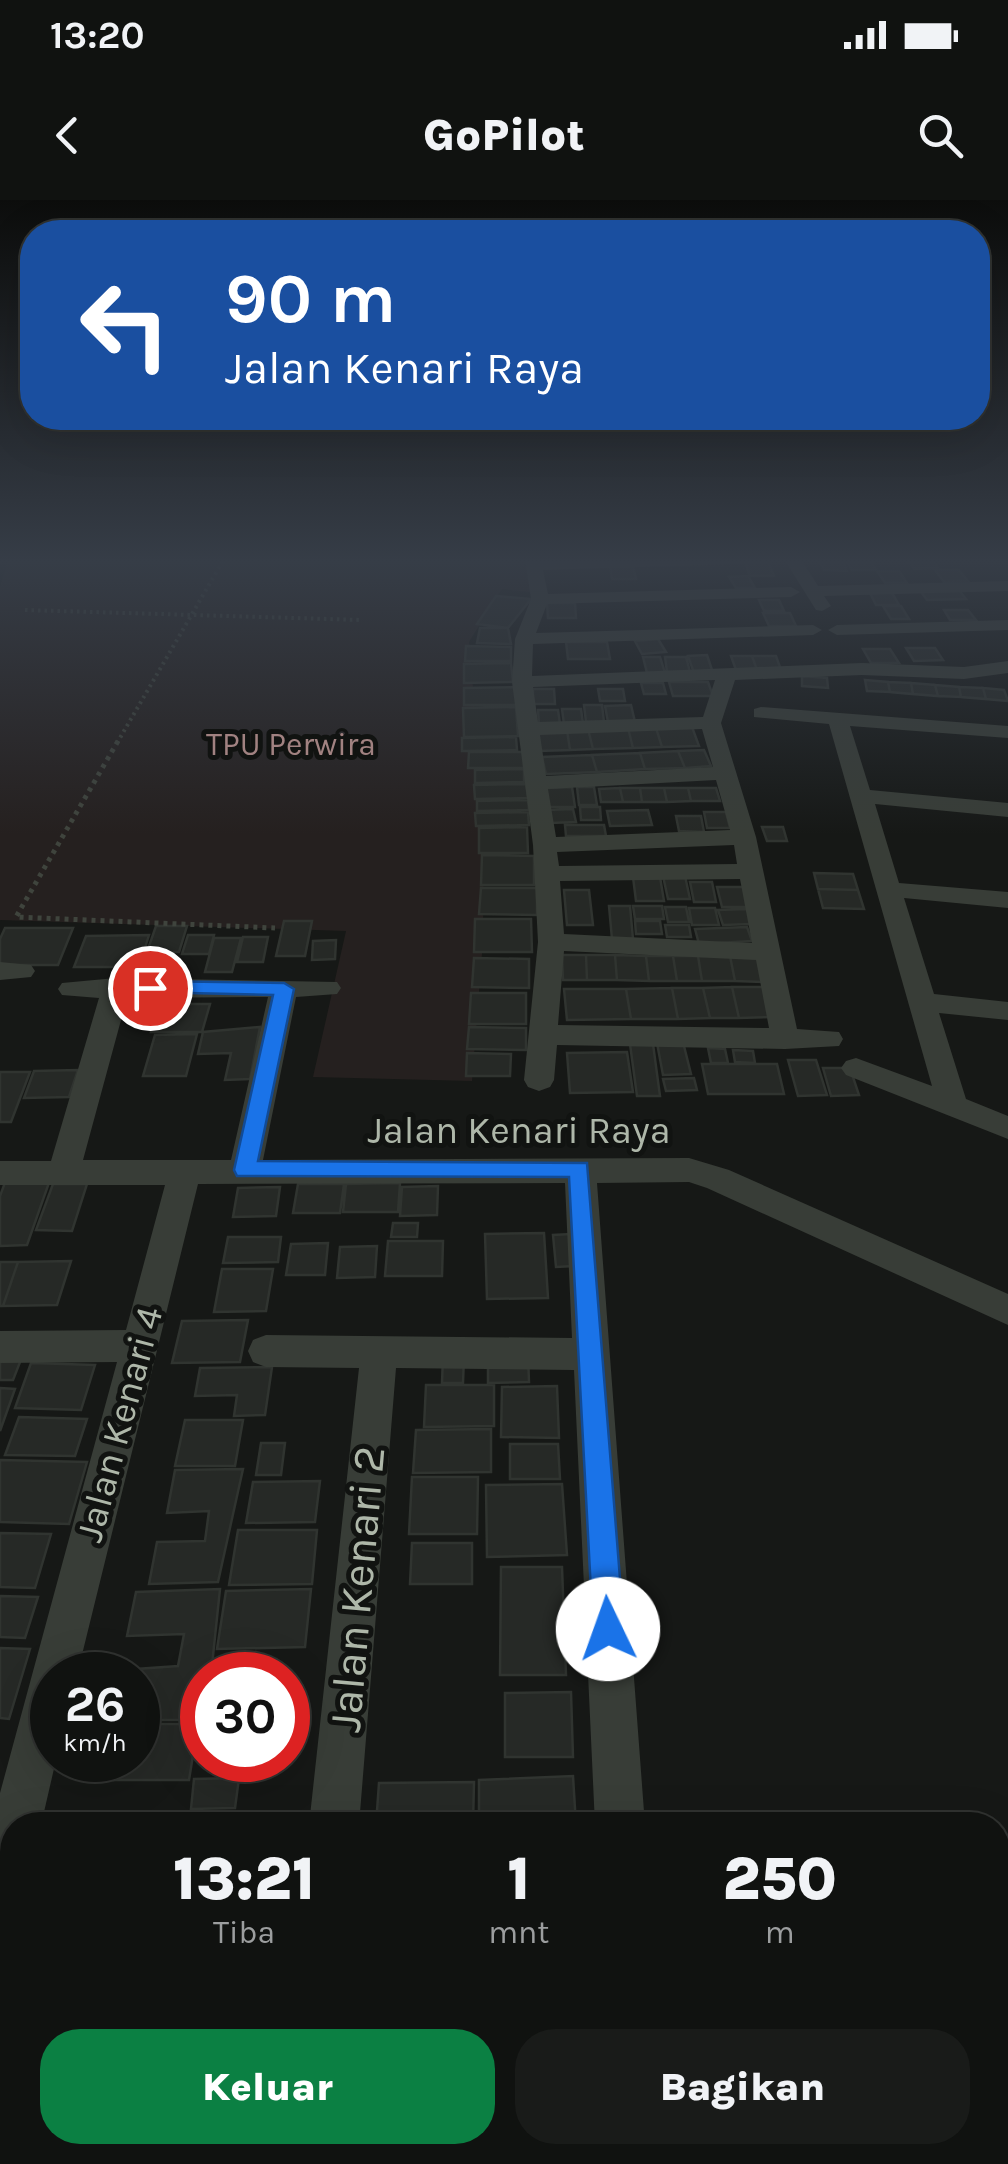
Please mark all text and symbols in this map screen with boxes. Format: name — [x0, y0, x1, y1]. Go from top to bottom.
text: 13:20 — [50, 13, 144, 58]
icon: back — [40, 108, 95, 163]
icon: search — [913, 108, 968, 163]
text: GoPilot — [423, 109, 585, 161]
text: 90 m — [225, 258, 396, 340]
icon: left — [60, 260, 190, 390]
text: Jalan Kenari Raya — [225, 342, 584, 394]
park label: TPU Perwira — [206, 726, 376, 763]
pin — [108, 946, 193, 1031]
icon: arrive — [123, 961, 178, 1016]
street label: Jalan Kenari Raya — [367, 1108, 671, 1153]
street label: Jalan Kenari 4 — [66, 1302, 172, 1547]
street label: Jalan Kenari 2 — [319, 1444, 395, 1734]
position arrow — [556, 1577, 660, 1681]
speed limit sign: 30 — [180, 1652, 310, 1782]
text: 26 — [65, 1675, 125, 1734]
text: km/h — [63, 1728, 127, 1757]
text: 13:21 — [173, 1844, 315, 1914]
text: 1 — [507, 1844, 530, 1914]
text: 250 — [723, 1844, 837, 1914]
text: Tiba — [213, 1914, 275, 1951]
text: mnt — [488, 1914, 549, 1951]
text: m — [765, 1914, 795, 1951]
button: Keluar — [40, 2029, 495, 2144]
button: Bagikan — [515, 2029, 970, 2144]

